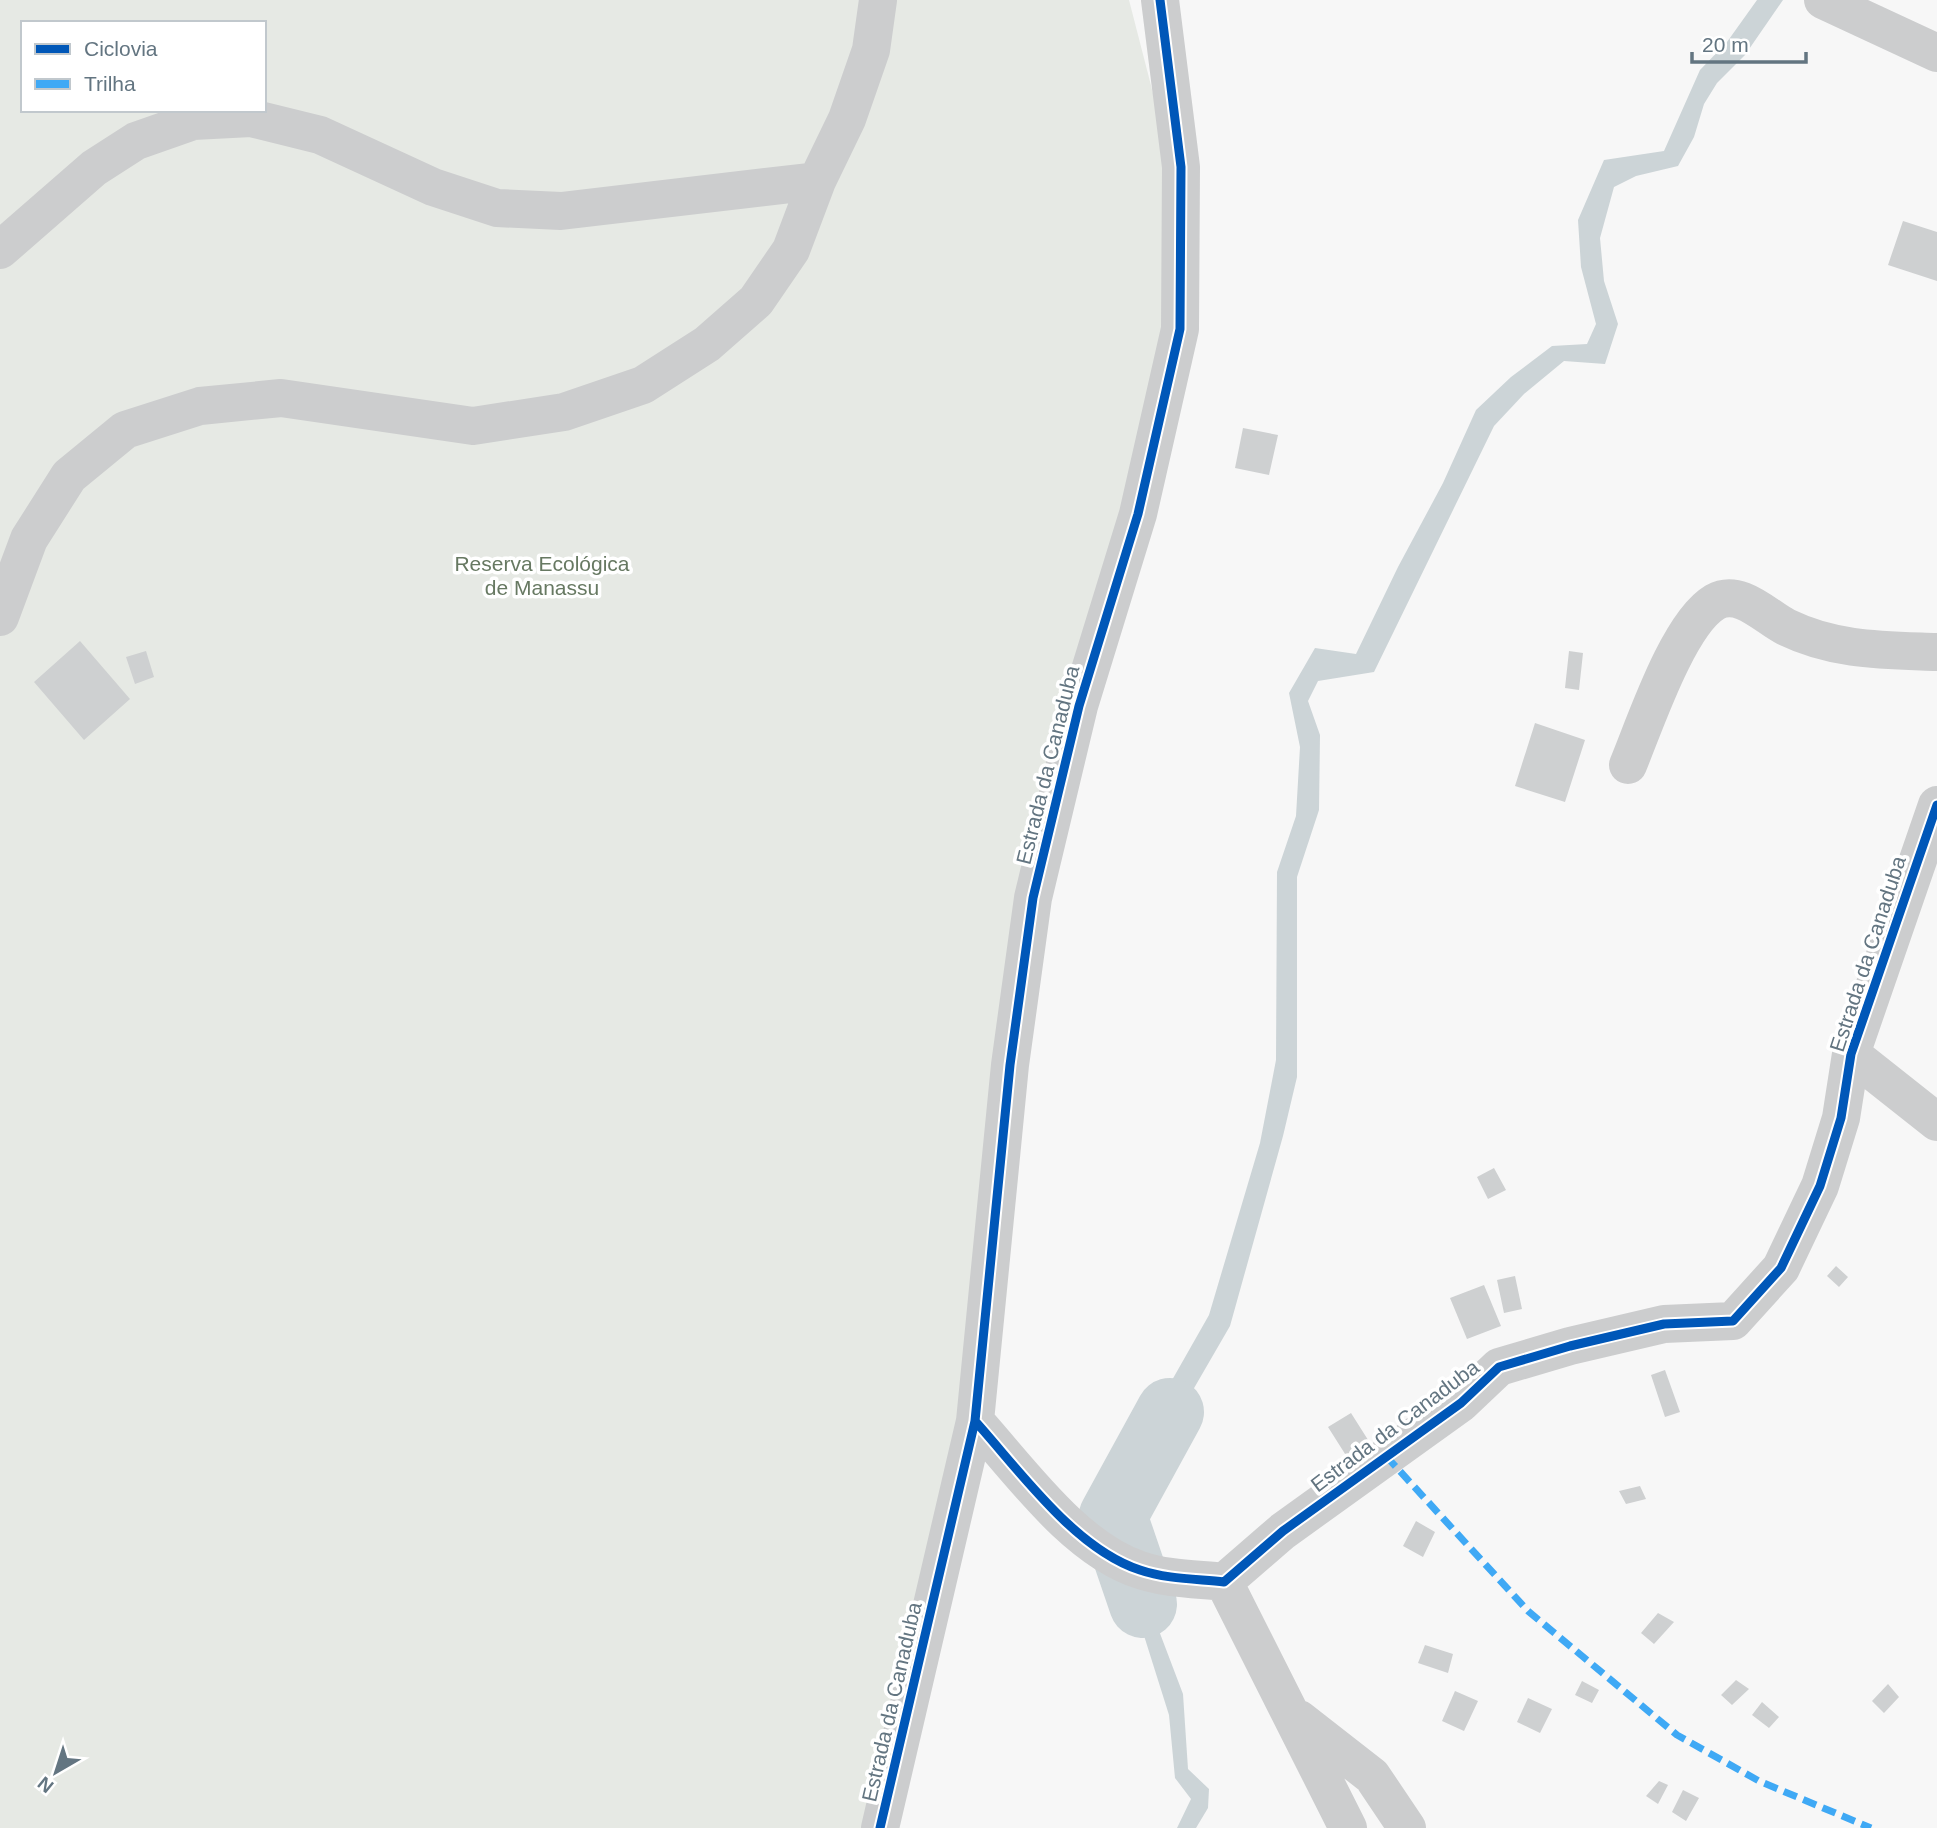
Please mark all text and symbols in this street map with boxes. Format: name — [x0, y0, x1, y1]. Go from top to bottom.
legend — [21, 21, 266, 112]
scale bar — [1692, 21, 1806, 65]
text: 20 m — [1702, 33, 1749, 56]
text: Ciclovia — [84, 37, 158, 60]
text: Trilha — [84, 72, 136, 95]
park label: Reserva Ecológica de Manassu — [454, 552, 630, 599]
street label: Estrada da Canaduba — [1012, 663, 1083, 867]
street label: Estrada da Canaduba — [1825, 853, 1910, 1055]
street label: Estrada da Canaduba — [1306, 1355, 1483, 1496]
street label: Estrada da Canaduba — [857, 1599, 926, 1804]
north arrow — [21, 1737, 91, 1807]
text: N — [34, 1772, 58, 1797]

